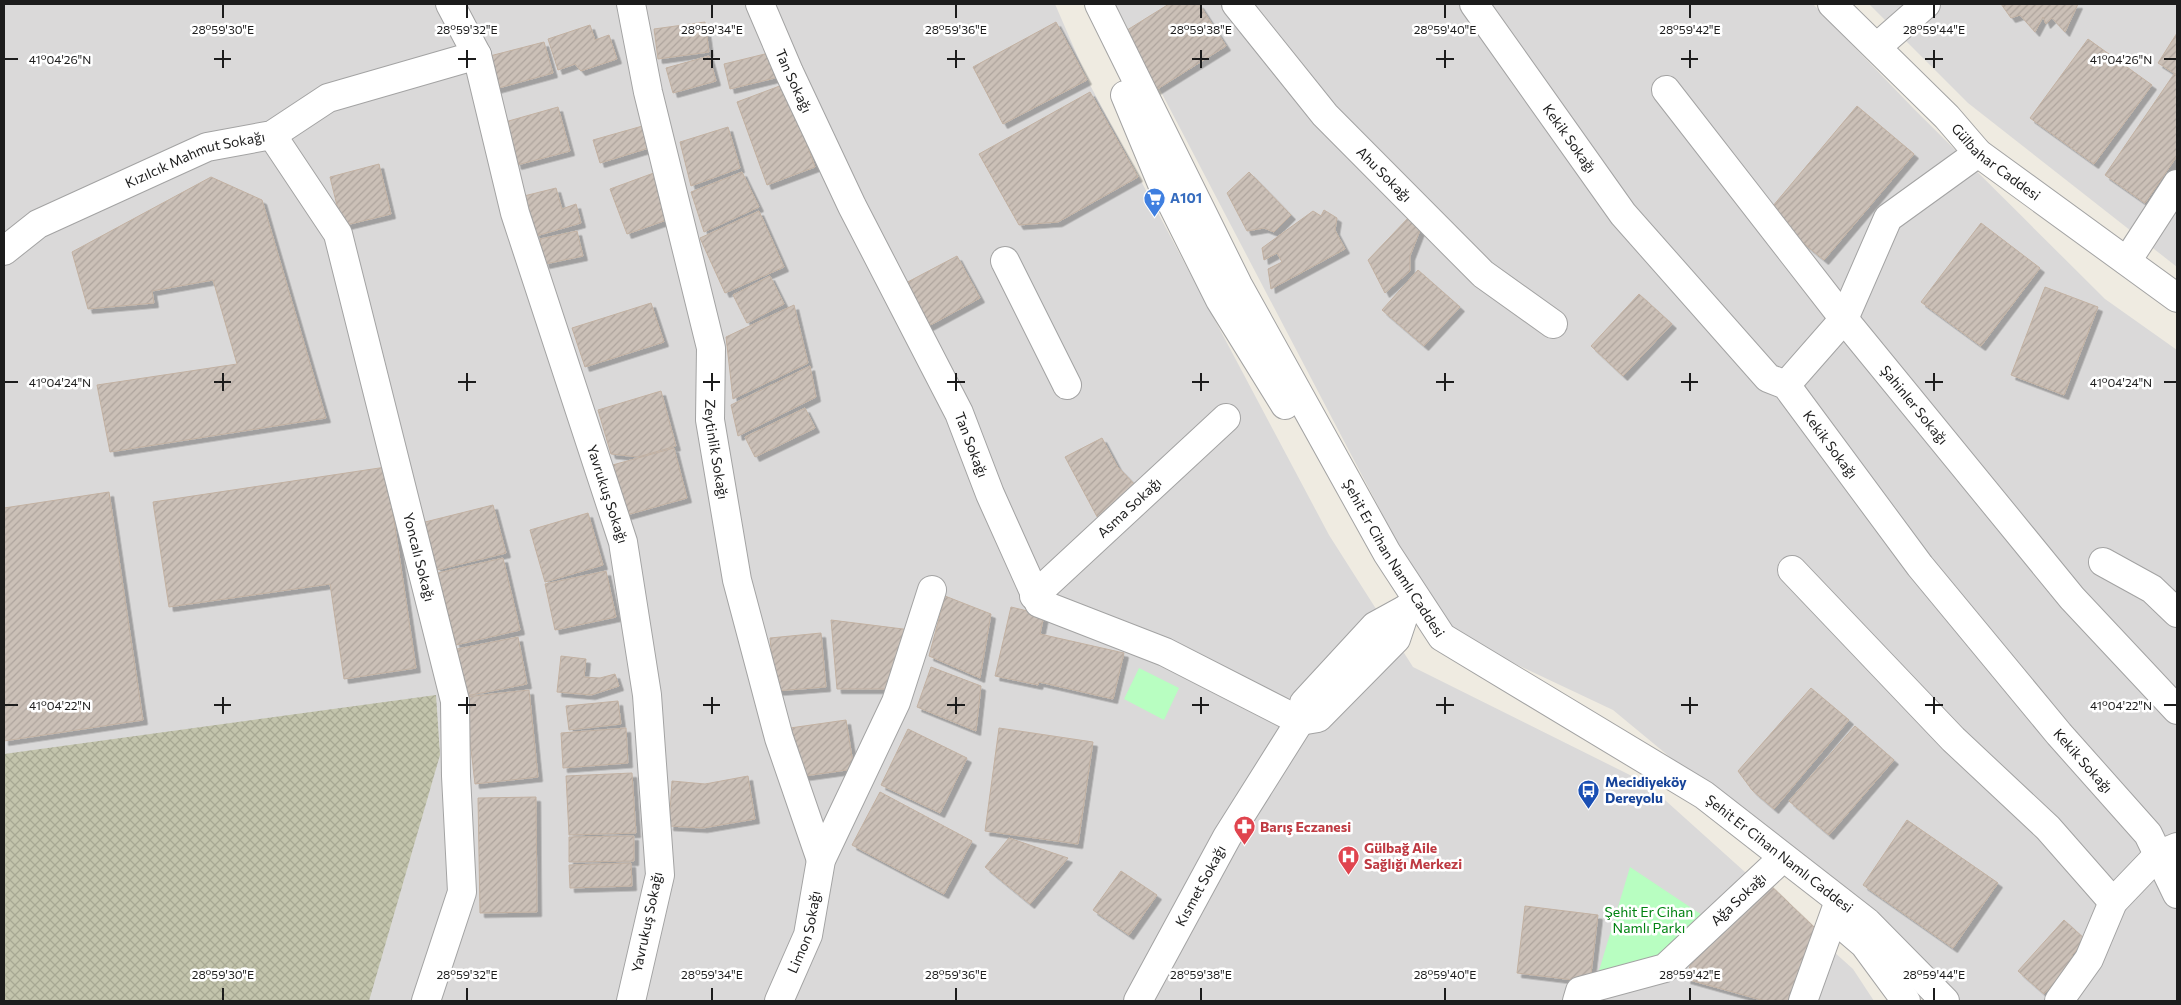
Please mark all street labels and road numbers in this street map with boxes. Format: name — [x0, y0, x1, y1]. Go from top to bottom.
street label: Tan Sokağı — [772, 46, 816, 116]
street label: Kekik Sokağı — [1540, 101, 1600, 176]
street label: Gülbahar Caddesi — [1948, 120, 2044, 204]
street label: Kızılcık Mahmut Sokağı — [122, 127, 266, 191]
street label: Ahu Sokağı — [1353, 143, 1415, 205]
street label: Şahinler Sokağı — [1877, 362, 1952, 448]
street label: Zeytinlik Sokağı — [702, 399, 732, 501]
street label: Kekik Sokağı — [1800, 407, 1861, 482]
street label: Tan Sokağı — [951, 410, 992, 480]
street label: Yavrukuş Sokağı — [584, 442, 632, 545]
street label: Asma Sokağı — [1094, 473, 1164, 541]
street label: Şehit Er Cihan Namlı Caddesi — [1340, 476, 1449, 640]
street label: Yoncalı Sokağı — [400, 511, 439, 603]
street label: Kekik Sokağı — [2050, 725, 2116, 796]
street label: Şehit Er Cihan Namlı Caddesi — [1703, 791, 1857, 916]
street label: Kısmet Sokağı — [1171, 842, 1229, 929]
street label: Ağa Sokağı — [1707, 869, 1769, 929]
street label: Yavrukuş Sokağı — [628, 870, 665, 974]
street label: Limon Sokağı — [783, 889, 824, 976]

